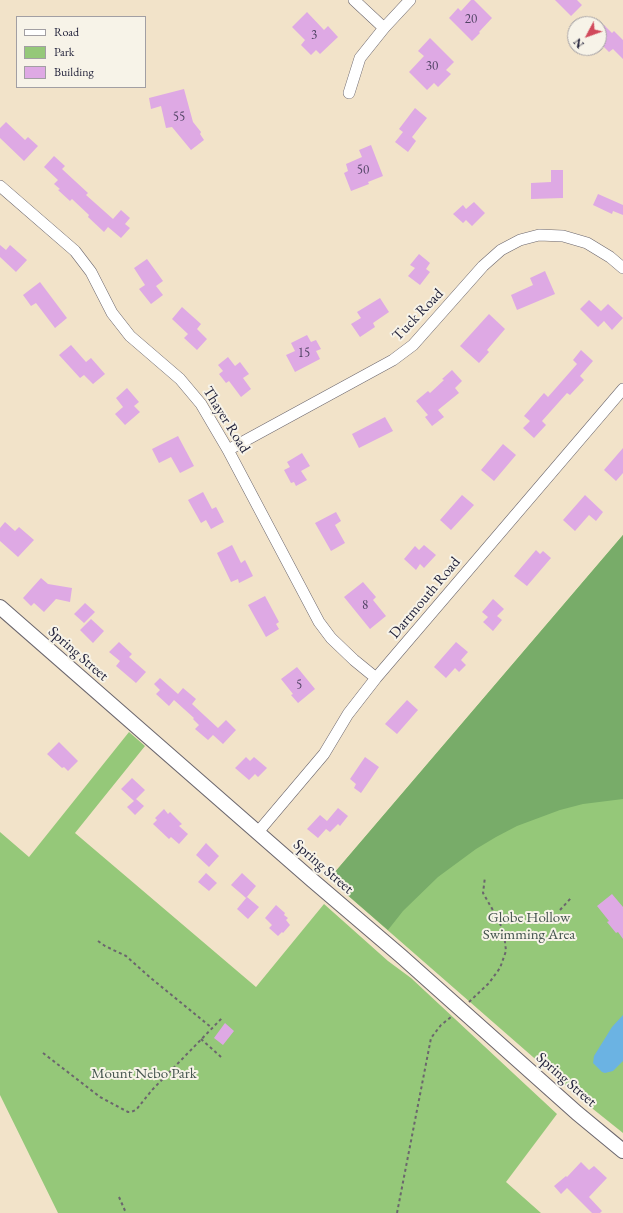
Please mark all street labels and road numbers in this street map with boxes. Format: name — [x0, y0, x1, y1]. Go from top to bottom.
street label: Tuck Road — [389, 285, 447, 345]
street label: Thayer Road — [198, 383, 254, 457]
street label: Dartmouth Road — [386, 554, 464, 642]
street label: Spring Street — [44, 623, 112, 685]
street label: Spring Street — [289, 836, 357, 898]
street label: Spring Street — [532, 1049, 600, 1111]

